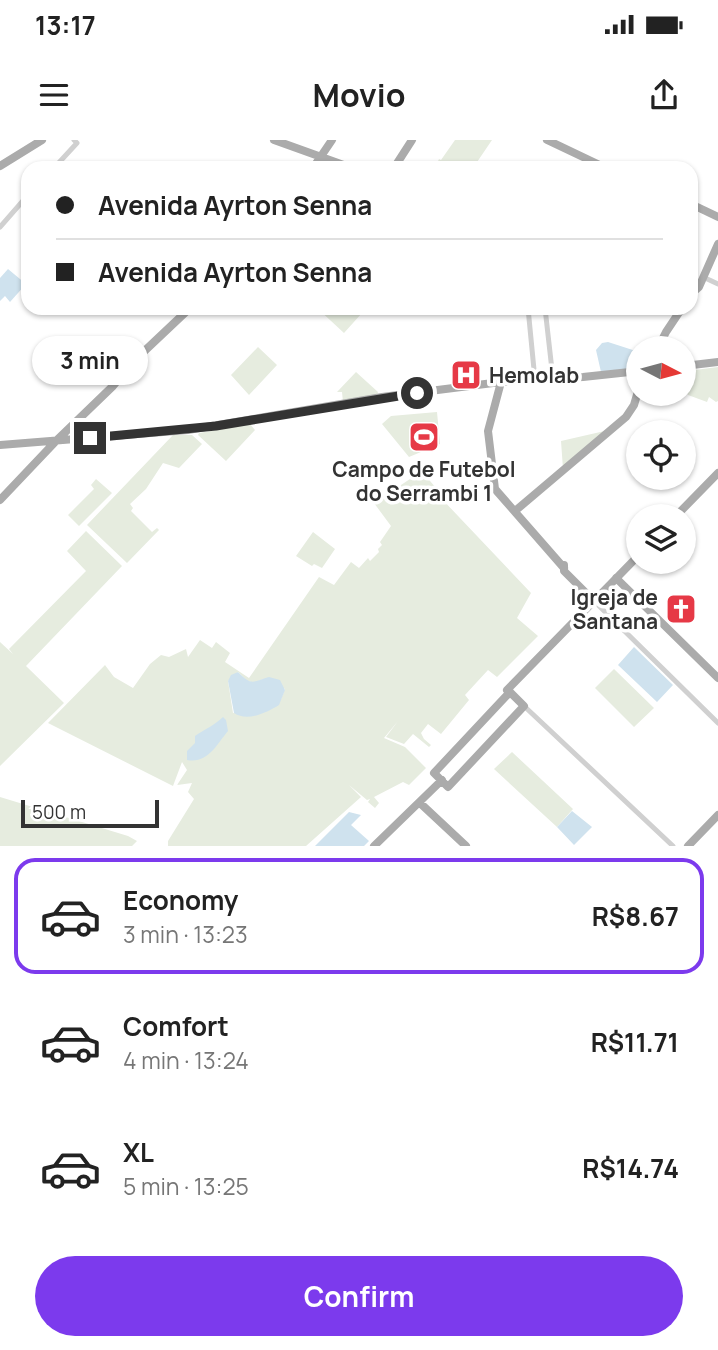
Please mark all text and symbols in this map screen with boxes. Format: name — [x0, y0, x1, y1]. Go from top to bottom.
text: 13:17 — [35, 7, 96, 43]
text: Movio — [313, 73, 405, 117]
icon: menu — [35, 76, 73, 114]
icon: share — [645, 76, 683, 114]
text: Avenida Ayrton Senna — [98, 187, 372, 223]
text: Avenida Ayrton Senna — [98, 254, 372, 290]
callout: 3 min — [32, 336, 148, 386]
north arrow — [626, 336, 696, 406]
map controls — [626, 336, 696, 574]
text: 3 min — [60, 344, 120, 376]
hospital icon: Hemolab — [449, 358, 483, 392]
place label: Hemolab — [489, 361, 579, 389]
route start — [401, 377, 433, 409]
sports icon: Campo de Futebol do Serrambi 1 — [407, 420, 441, 454]
button: locate — [626, 420, 696, 490]
route end — [74, 422, 106, 454]
place label: Campo de Futebol do Serrambi 1 — [332, 455, 516, 507]
button: layers — [626, 504, 696, 574]
place label: Igreja de Santana — [570, 583, 658, 635]
church icon: Igreja de Santana — [664, 592, 698, 626]
scale bar — [21, 797, 159, 829]
text: 500 m — [32, 799, 86, 825]
text: Economy — [123, 882, 238, 918]
icon: car — [39, 885, 102, 948]
text: R$8.67 — [592, 898, 679, 934]
text: 3 min · 13:23 — [123, 918, 248, 950]
text: Comfort — [123, 1008, 229, 1044]
icon: car — [39, 1011, 102, 1074]
text: R$11.71 — [591, 1024, 679, 1060]
text: 4 min · 13:24 — [123, 1044, 249, 1076]
text: XL — [123, 1134, 154, 1170]
icon: car — [39, 1137, 102, 1200]
text: R$14.74 — [582, 1150, 679, 1186]
text: 5 min · 13:25 — [123, 1170, 249, 1202]
button: Confirm — [35, 1256, 683, 1336]

